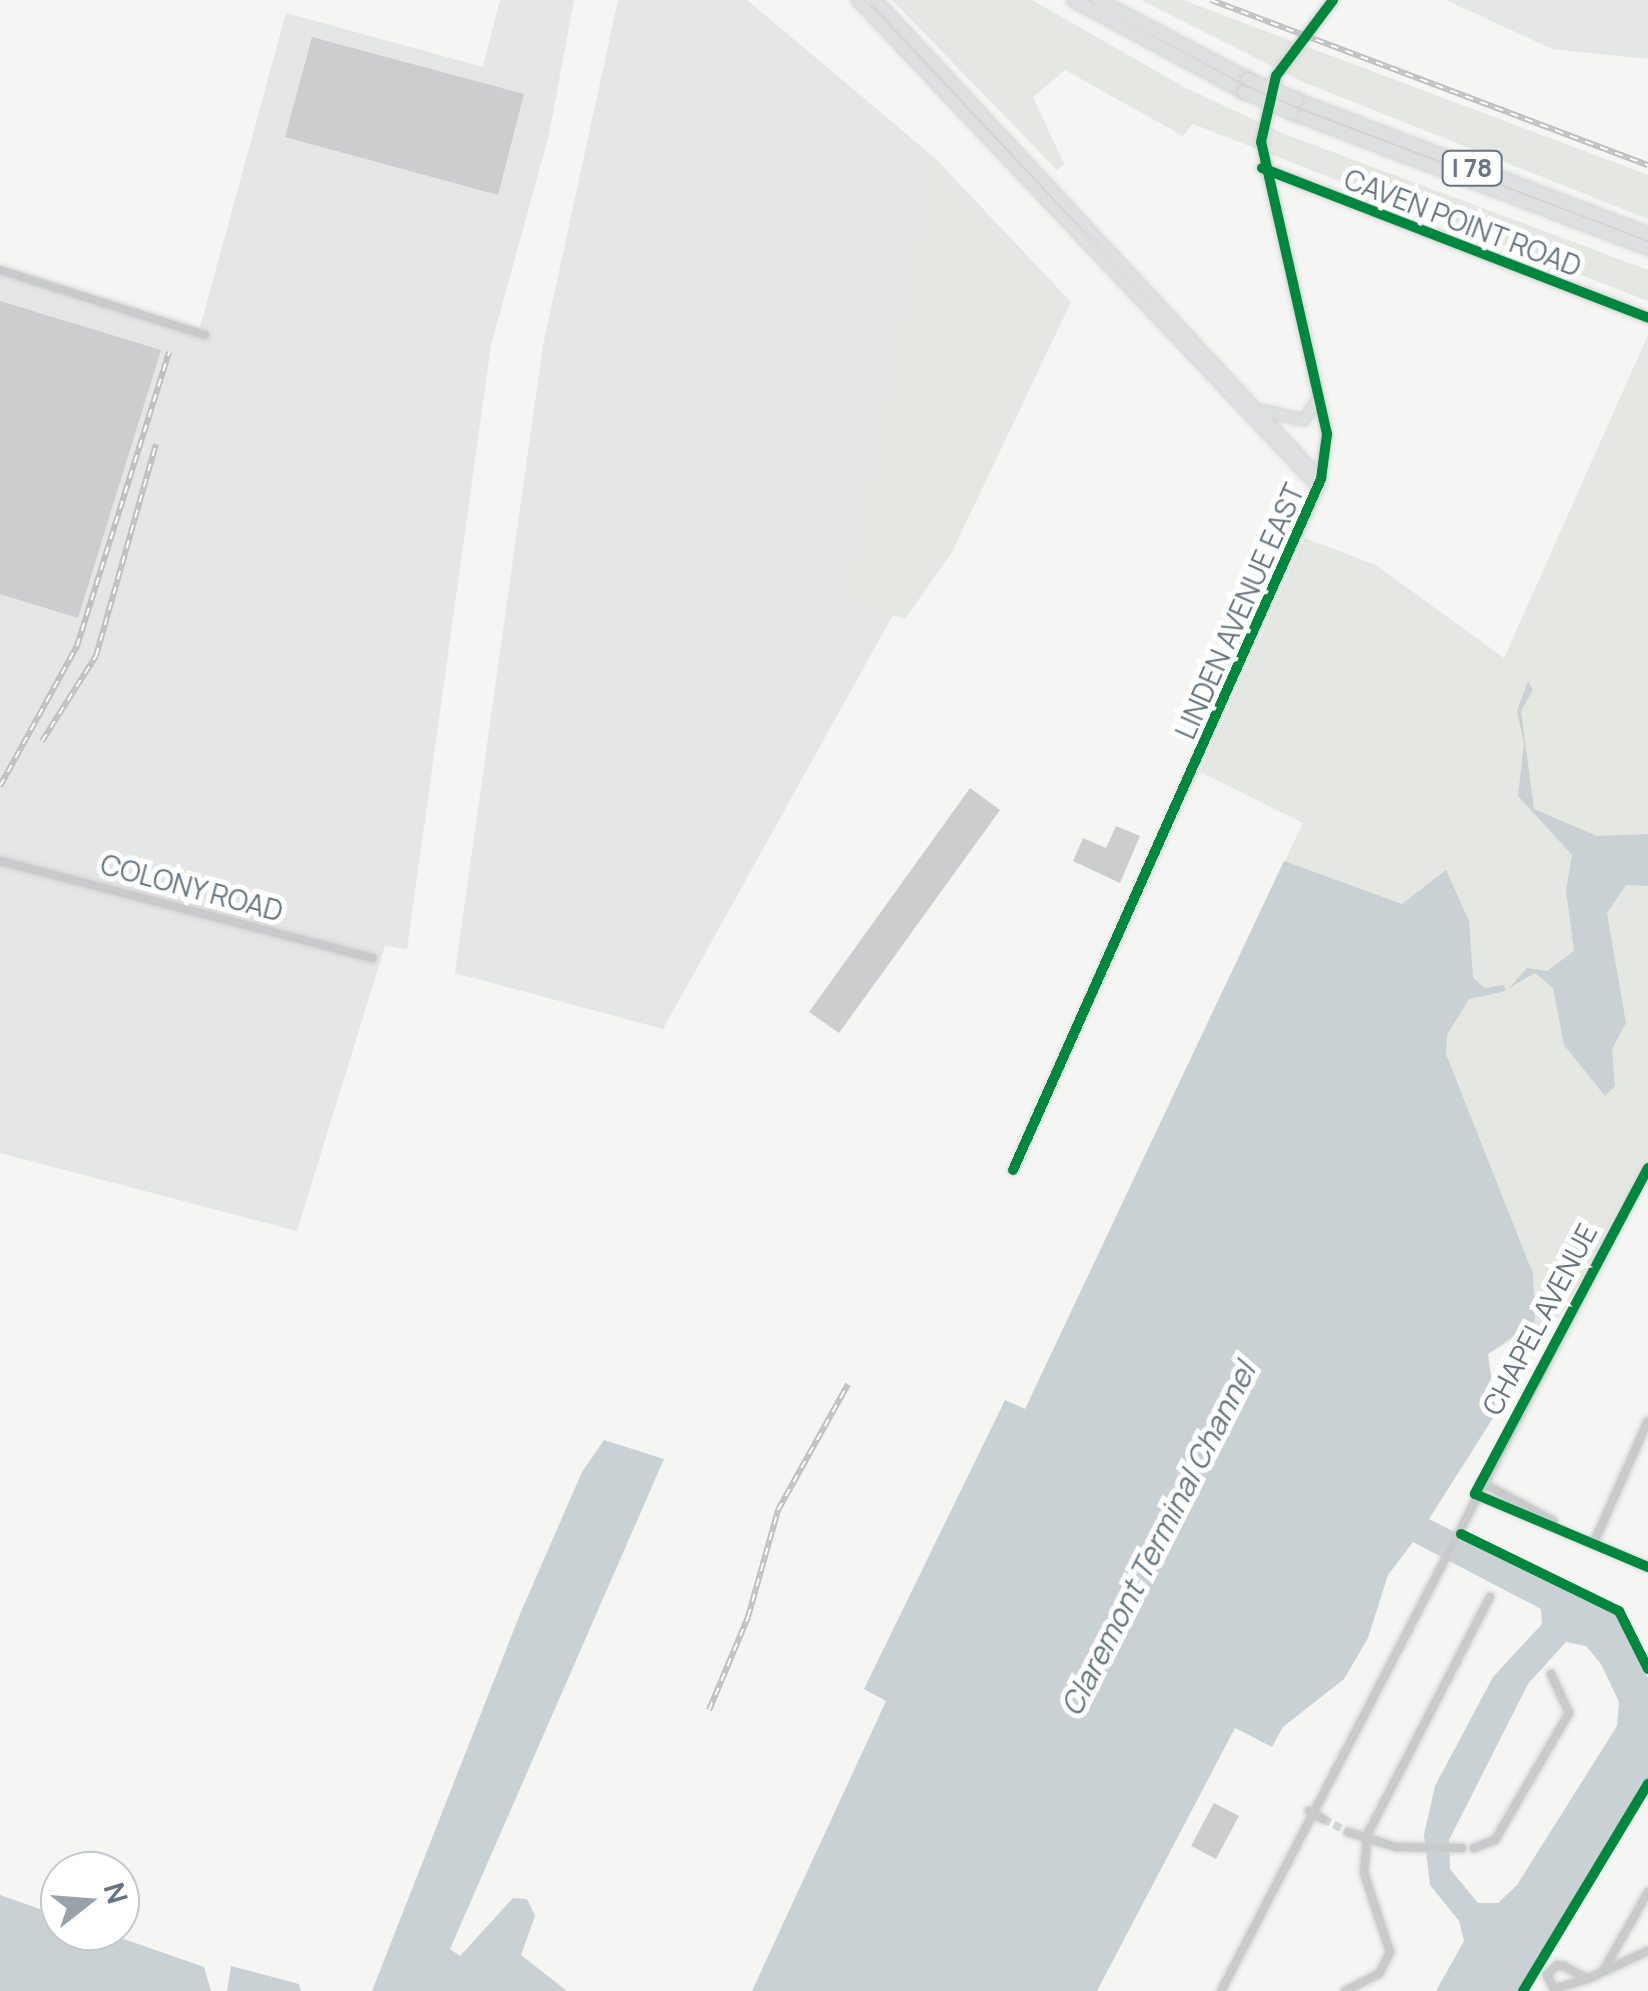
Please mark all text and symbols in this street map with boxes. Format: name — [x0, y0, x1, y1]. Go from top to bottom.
road number: I 78 — [1440, 148, 1504, 188]
street label: CAVEN POINT ROAD — [1339, 161, 1587, 283]
street label: LINDEN AVENUE EAST — [1168, 478, 1310, 744]
street label: COLONY ROAD — [97, 846, 287, 928]
street label: CHAPEL AVENUE — [1474, 1217, 1604, 1421]
water label: Claremont Terminal Channel — [1053, 1356, 1263, 1722]
north arrow — [40, 1851, 140, 1951]
text: N — [96, 1878, 138, 1908]

